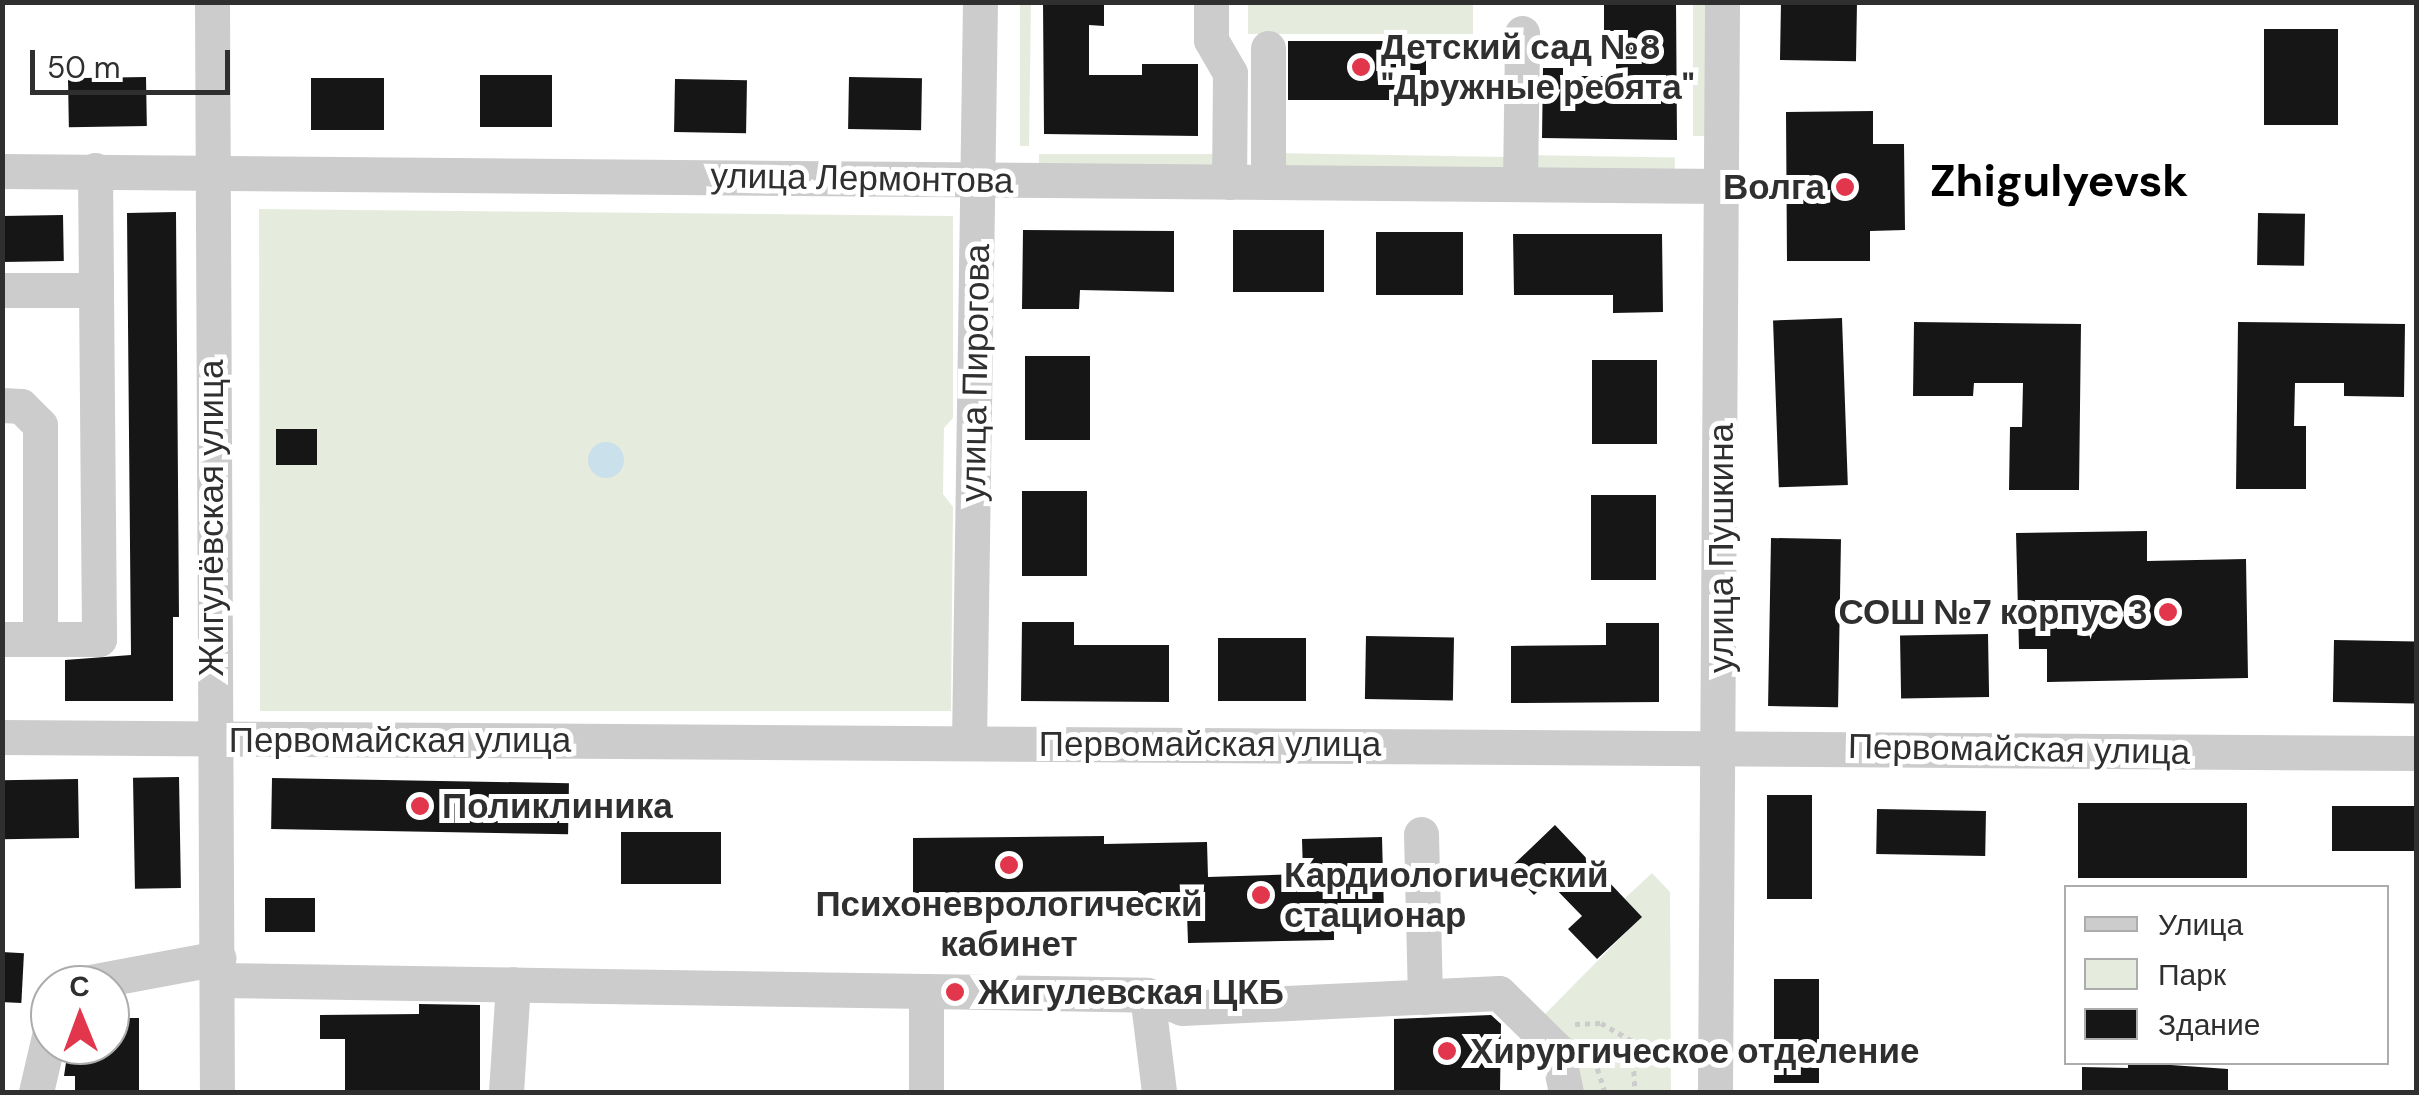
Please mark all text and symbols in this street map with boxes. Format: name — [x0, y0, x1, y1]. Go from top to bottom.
place label: Детский сад №8 "Дружные ребята" — [1381, 26, 1695, 108]
scale bar — [35, 30, 235, 92]
text: 50 m — [47, 48, 121, 87]
marker: Детский сад №8 "Дружные ребята" — [1350, 56, 1372, 78]
street label: улица Лермонтова — [710, 154, 1014, 202]
district label: Zhigulyevsk — [1930, 154, 2188, 208]
place label: Волга — [1723, 166, 1825, 208]
marker: Волга — [1834, 176, 1856, 198]
street label: улица Пирогова — [952, 244, 998, 502]
street label: Жигулёвская улица — [190, 360, 232, 676]
street label: улица Пушкина — [1700, 423, 1742, 673]
place label: СОШ №7 корпус 3 — [1839, 591, 2148, 633]
marker: СОШ №7 корпус 3 — [2157, 601, 2179, 623]
street label: Первомайская улица — [229, 719, 571, 761]
street label: Первомайская улица — [1039, 723, 1381, 765]
street label: Первомайская улица — [1847, 725, 2191, 773]
place label: Поликлиника — [442, 785, 673, 827]
marker: Поликлиника — [407, 793, 433, 819]
marker: Психоневрологическй кабинет — [996, 852, 1022, 878]
place label: Кардиологический стационар — [1284, 854, 1609, 936]
marker: Кардиологический стационар — [1248, 882, 1274, 908]
place label: Психоневрологическй кабинет — [815, 883, 1203, 965]
legend — [2064, 885, 2389, 1065]
text: Улица — [2158, 905, 2243, 944]
text: Парк — [2158, 955, 2226, 994]
north arrow — [30, 965, 130, 1065]
text: С — [69, 968, 90, 1005]
place label: Жигулевская ЦКБ — [978, 971, 1284, 1013]
marker: Жигулевская ЦКБ — [942, 979, 968, 1005]
text: Здание — [2158, 1005, 2260, 1044]
place label: Хирургическое отделение — [1470, 1030, 1919, 1072]
marker: Хирургическое отделение — [1434, 1038, 1460, 1064]

